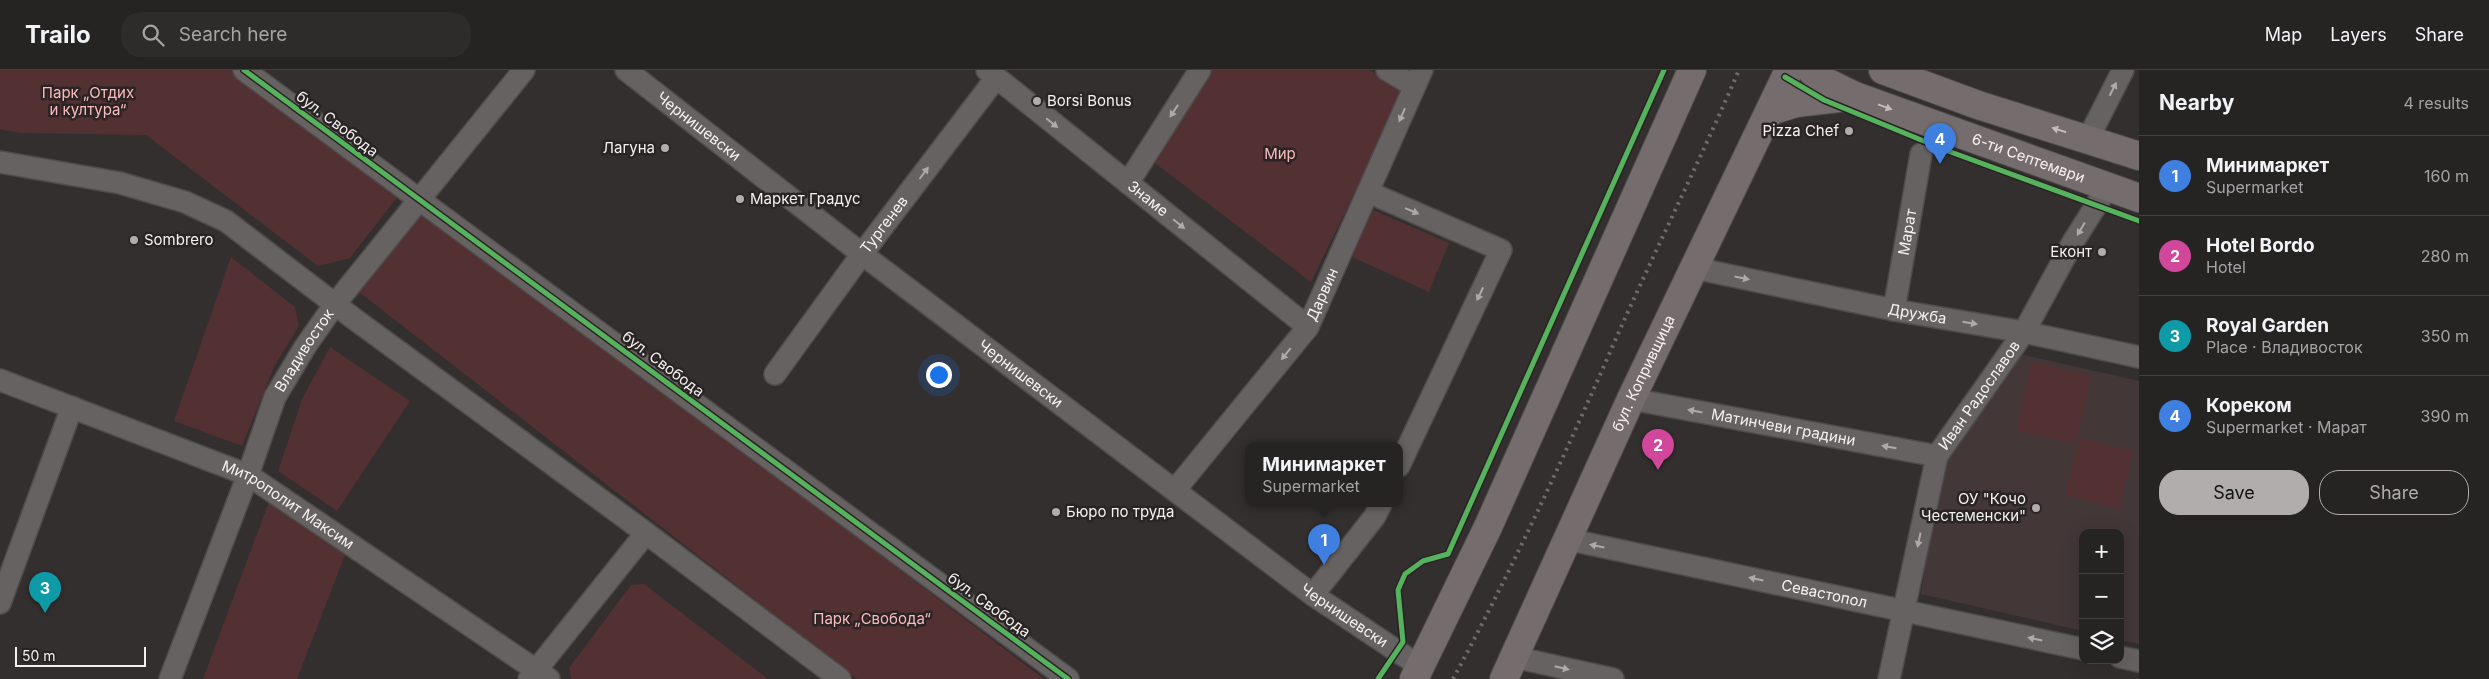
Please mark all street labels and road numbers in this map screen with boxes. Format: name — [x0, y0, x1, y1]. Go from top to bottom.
street label: бул. Свобода — [292, 87, 382, 161]
street label: Чернишевски — [653, 88, 745, 165]
street label: 6-ти Септември — [1969, 129, 2088, 187]
street label: Знаме — [1124, 176, 1172, 220]
street label: Тургенев — [856, 192, 912, 257]
street label: Марат — [1894, 207, 1920, 257]
street label: Дарвин — [1302, 265, 1342, 324]
street label: Дружба — [1887, 299, 1948, 328]
street label: Владивосток — [270, 305, 338, 395]
street label: бул. Копривщица — [1608, 312, 1679, 434]
street label: бул. Свобода — [618, 327, 708, 401]
street label: Чернишевски — [975, 335, 1067, 412]
street label: Иван Радославов — [1934, 337, 2024, 454]
street label: Матинчеви градини — [1710, 404, 1857, 450]
street label: Митрополит Максим — [219, 456, 358, 553]
street label: бул. Свобода — [944, 568, 1035, 641]
street label: Севастопол — [1780, 575, 1869, 612]
street label: Чернишевски — [1297, 579, 1392, 651]

